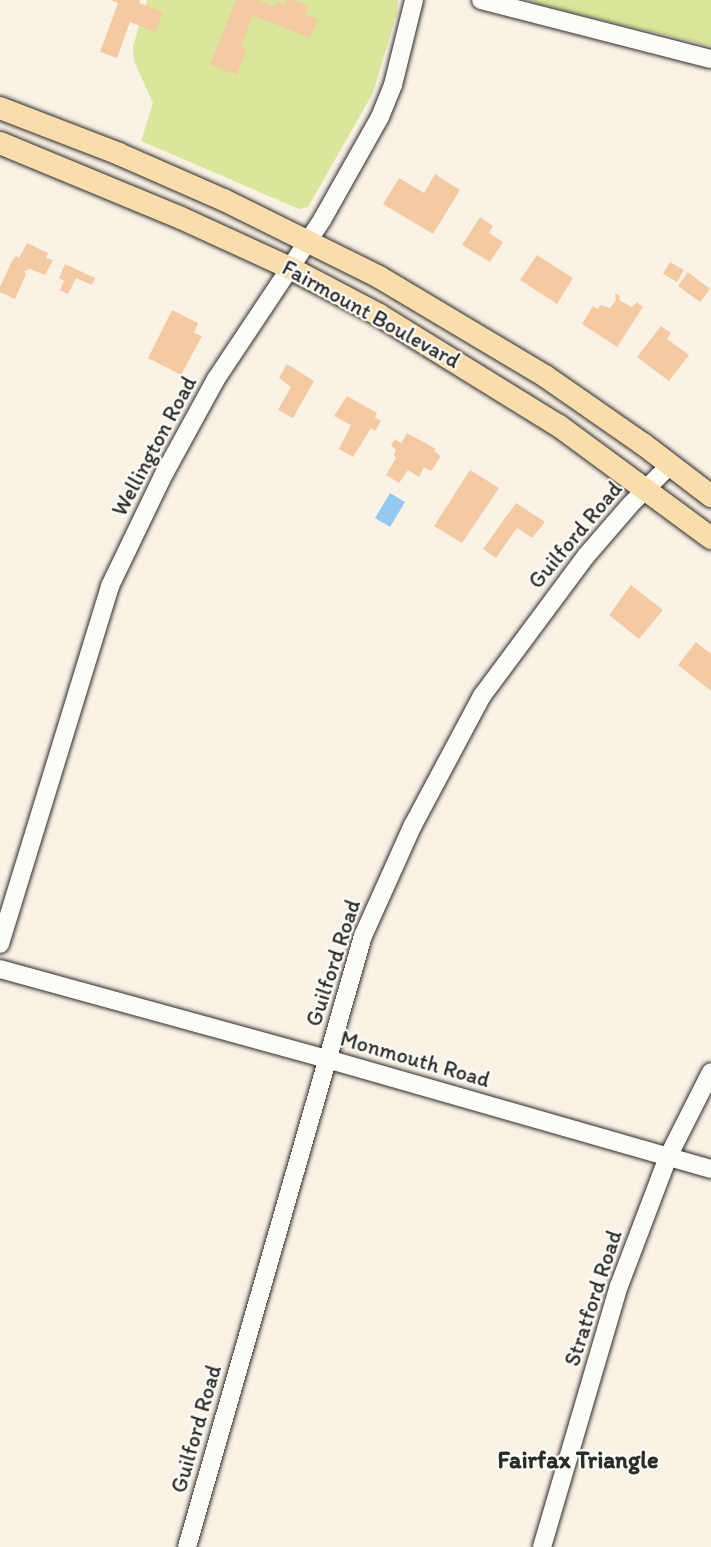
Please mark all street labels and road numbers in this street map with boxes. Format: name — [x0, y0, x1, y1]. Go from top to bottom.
street label: Fairmount Boulevard — [277, 254, 465, 374]
street label: Wellington Road — [106, 372, 202, 520]
street label: Guilford Road — [522, 476, 628, 594]
street label: Guilford Road — [300, 896, 366, 1030]
street label: Monmouth Road — [337, 1025, 493, 1093]
street label: Stratford Road — [559, 1227, 627, 1369]
street label: Guilford Road — [165, 1362, 227, 1496]

